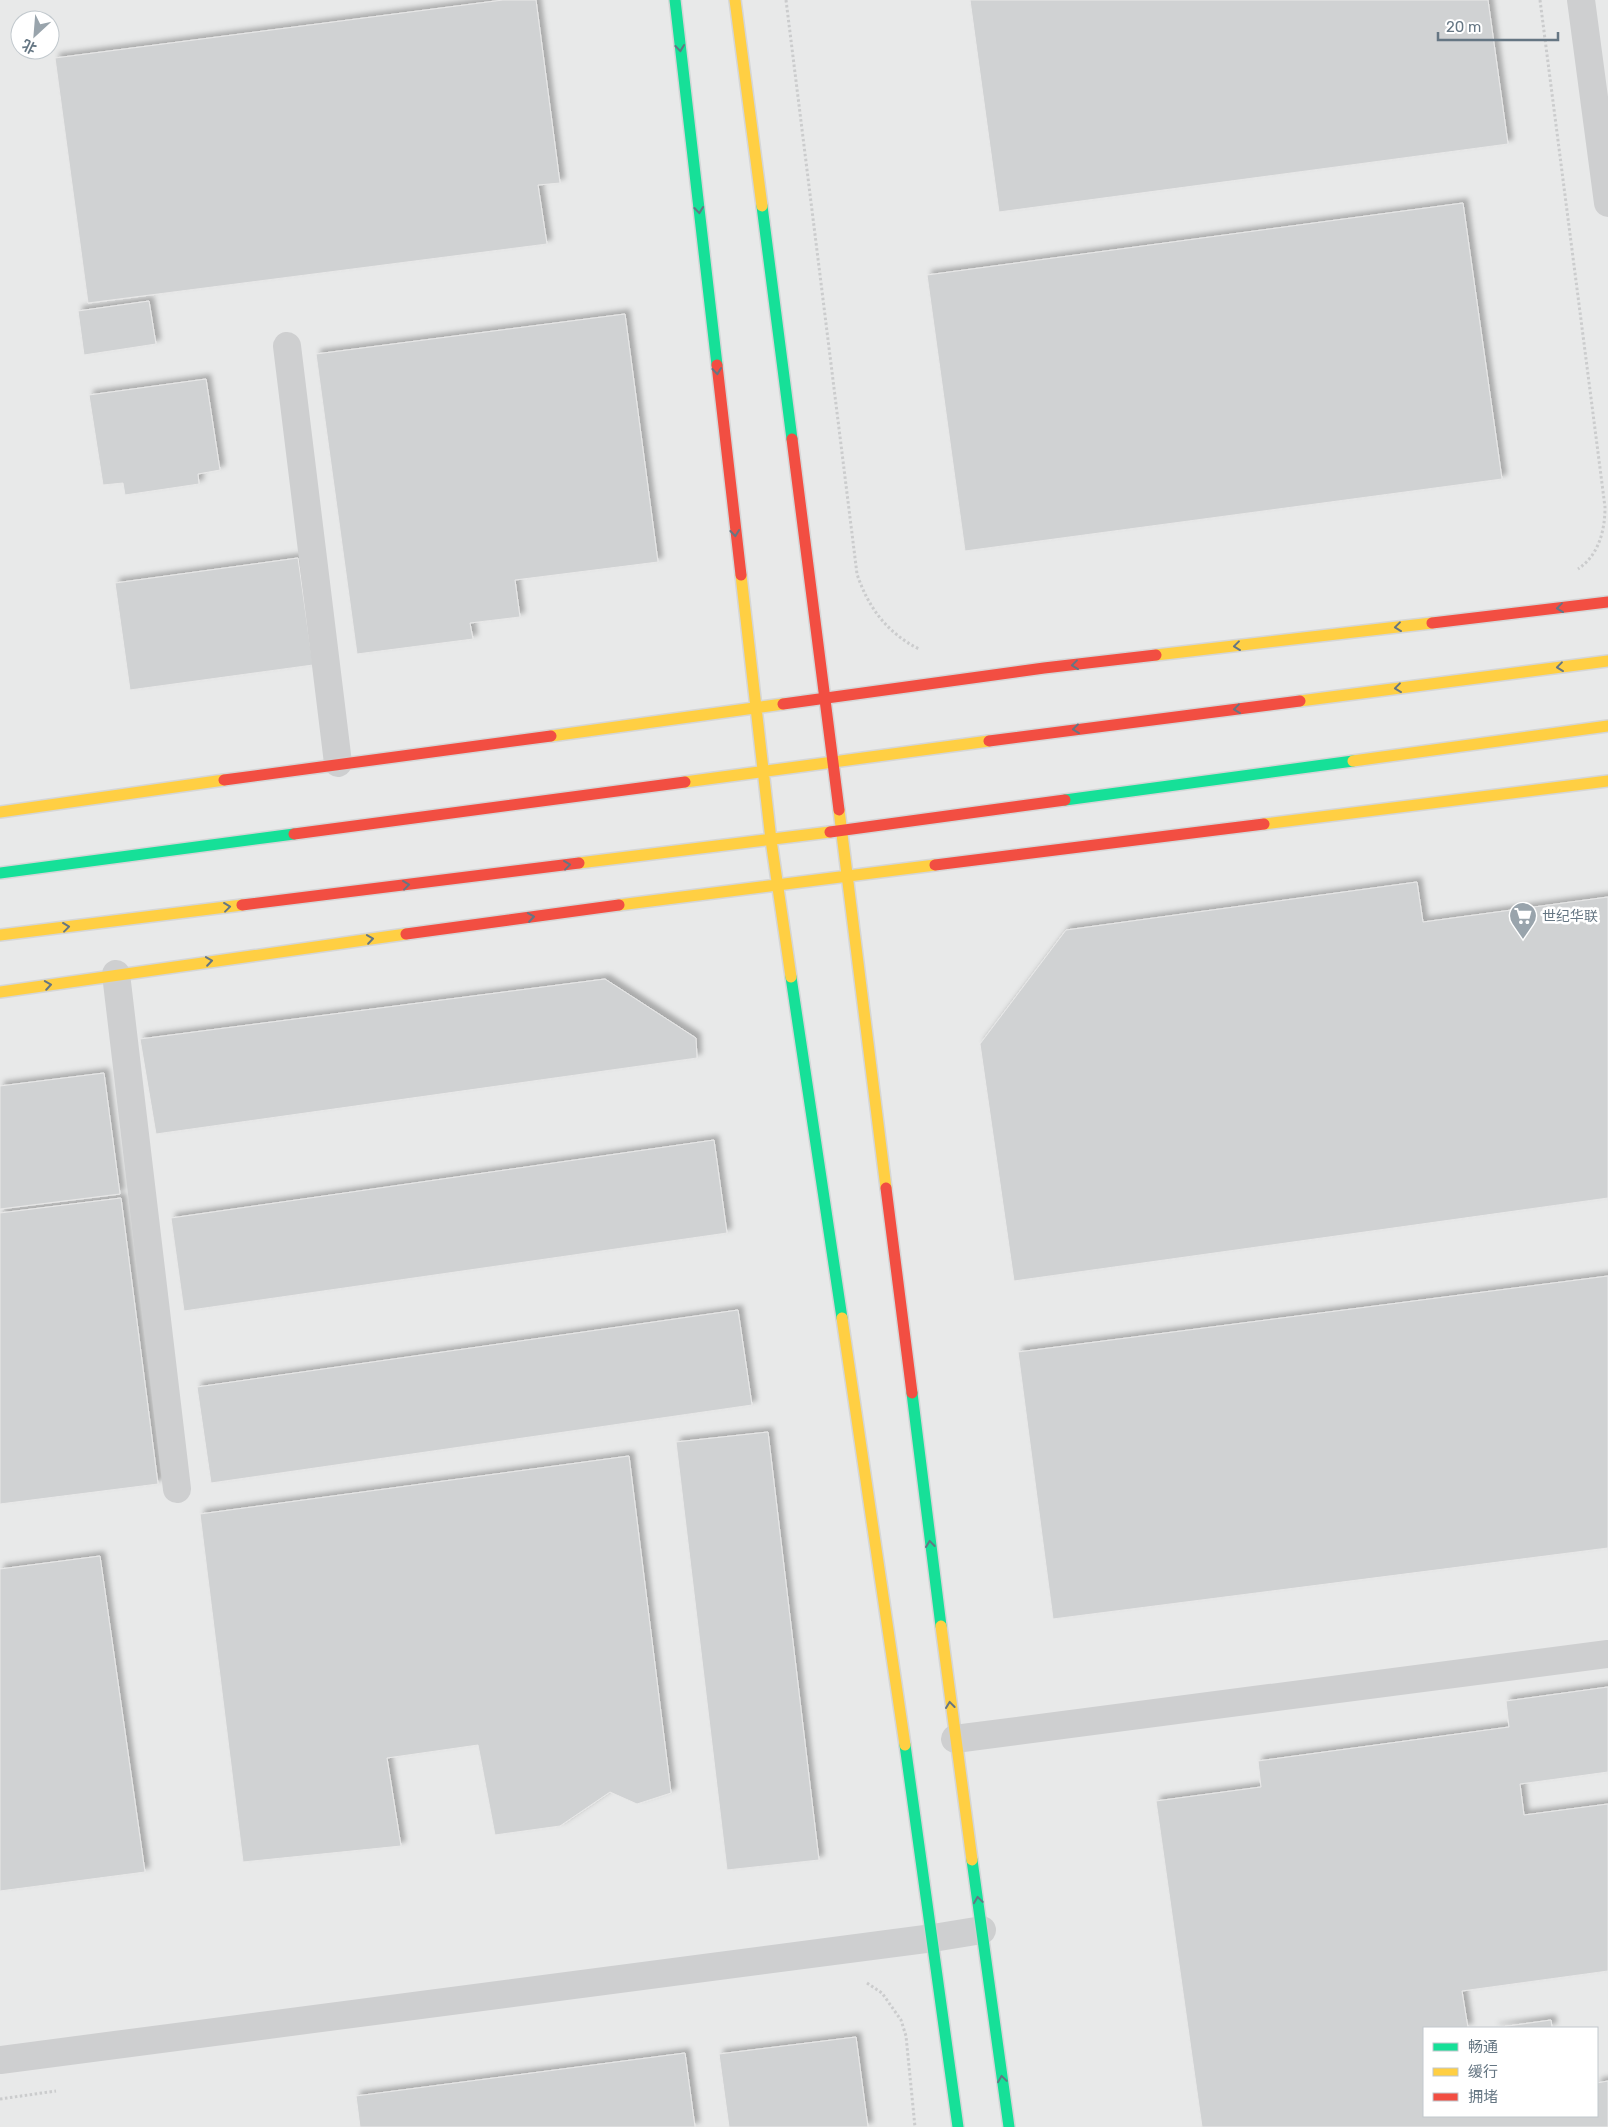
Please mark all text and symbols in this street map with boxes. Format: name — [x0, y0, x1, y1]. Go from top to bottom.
north arrow — [10, 10, 60, 60]
scale bar — [1438, 10, 1558, 42]
text: 20 m — [1446, 18, 1481, 36]
text: 北 — [20, 36, 40, 57]
one-way arrow — [674, 45, 685, 53]
one-way arrow — [693, 206, 704, 214]
one-way arrow — [711, 368, 722, 376]
one-way arrow — [729, 529, 740, 537]
one-way arrow — [1555, 602, 1563, 613]
one-way arrow — [1394, 621, 1402, 632]
one-way arrow — [1232, 640, 1240, 651]
one-way arrow — [1071, 659, 1079, 670]
one-way arrow — [1555, 661, 1563, 672]
one-way arrow — [1394, 682, 1402, 693]
one-way arrow — [1233, 703, 1242, 713]
one-way arrow — [1072, 723, 1080, 734]
one-way arrow — [563, 861, 571, 871]
one-way arrow — [402, 880, 410, 891]
supermarket icon: 世纪华联 — [1508, 901, 1538, 940]
one-way arrow — [223, 902, 231, 913]
place label: 世纪华联 — [1542, 908, 1598, 925]
one-way arrow — [527, 912, 535, 922]
one-way arrow — [62, 922, 70, 933]
one-way arrow — [366, 934, 374, 945]
one-way arrow — [205, 957, 213, 967]
one-way arrow — [44, 980, 53, 990]
one-way arrow — [925, 1539, 936, 1547]
one-way arrow — [946, 1700, 956, 1709]
one-way arrow — [973, 1896, 983, 1905]
legend — [1423, 2027, 1598, 2117]
text: 畅通 — [1468, 2038, 1498, 2056]
text: 缓行 — [1468, 2063, 1498, 2081]
one-way arrow — [997, 2074, 1008, 2082]
text: 拥堵 — [1468, 2088, 1498, 2106]

